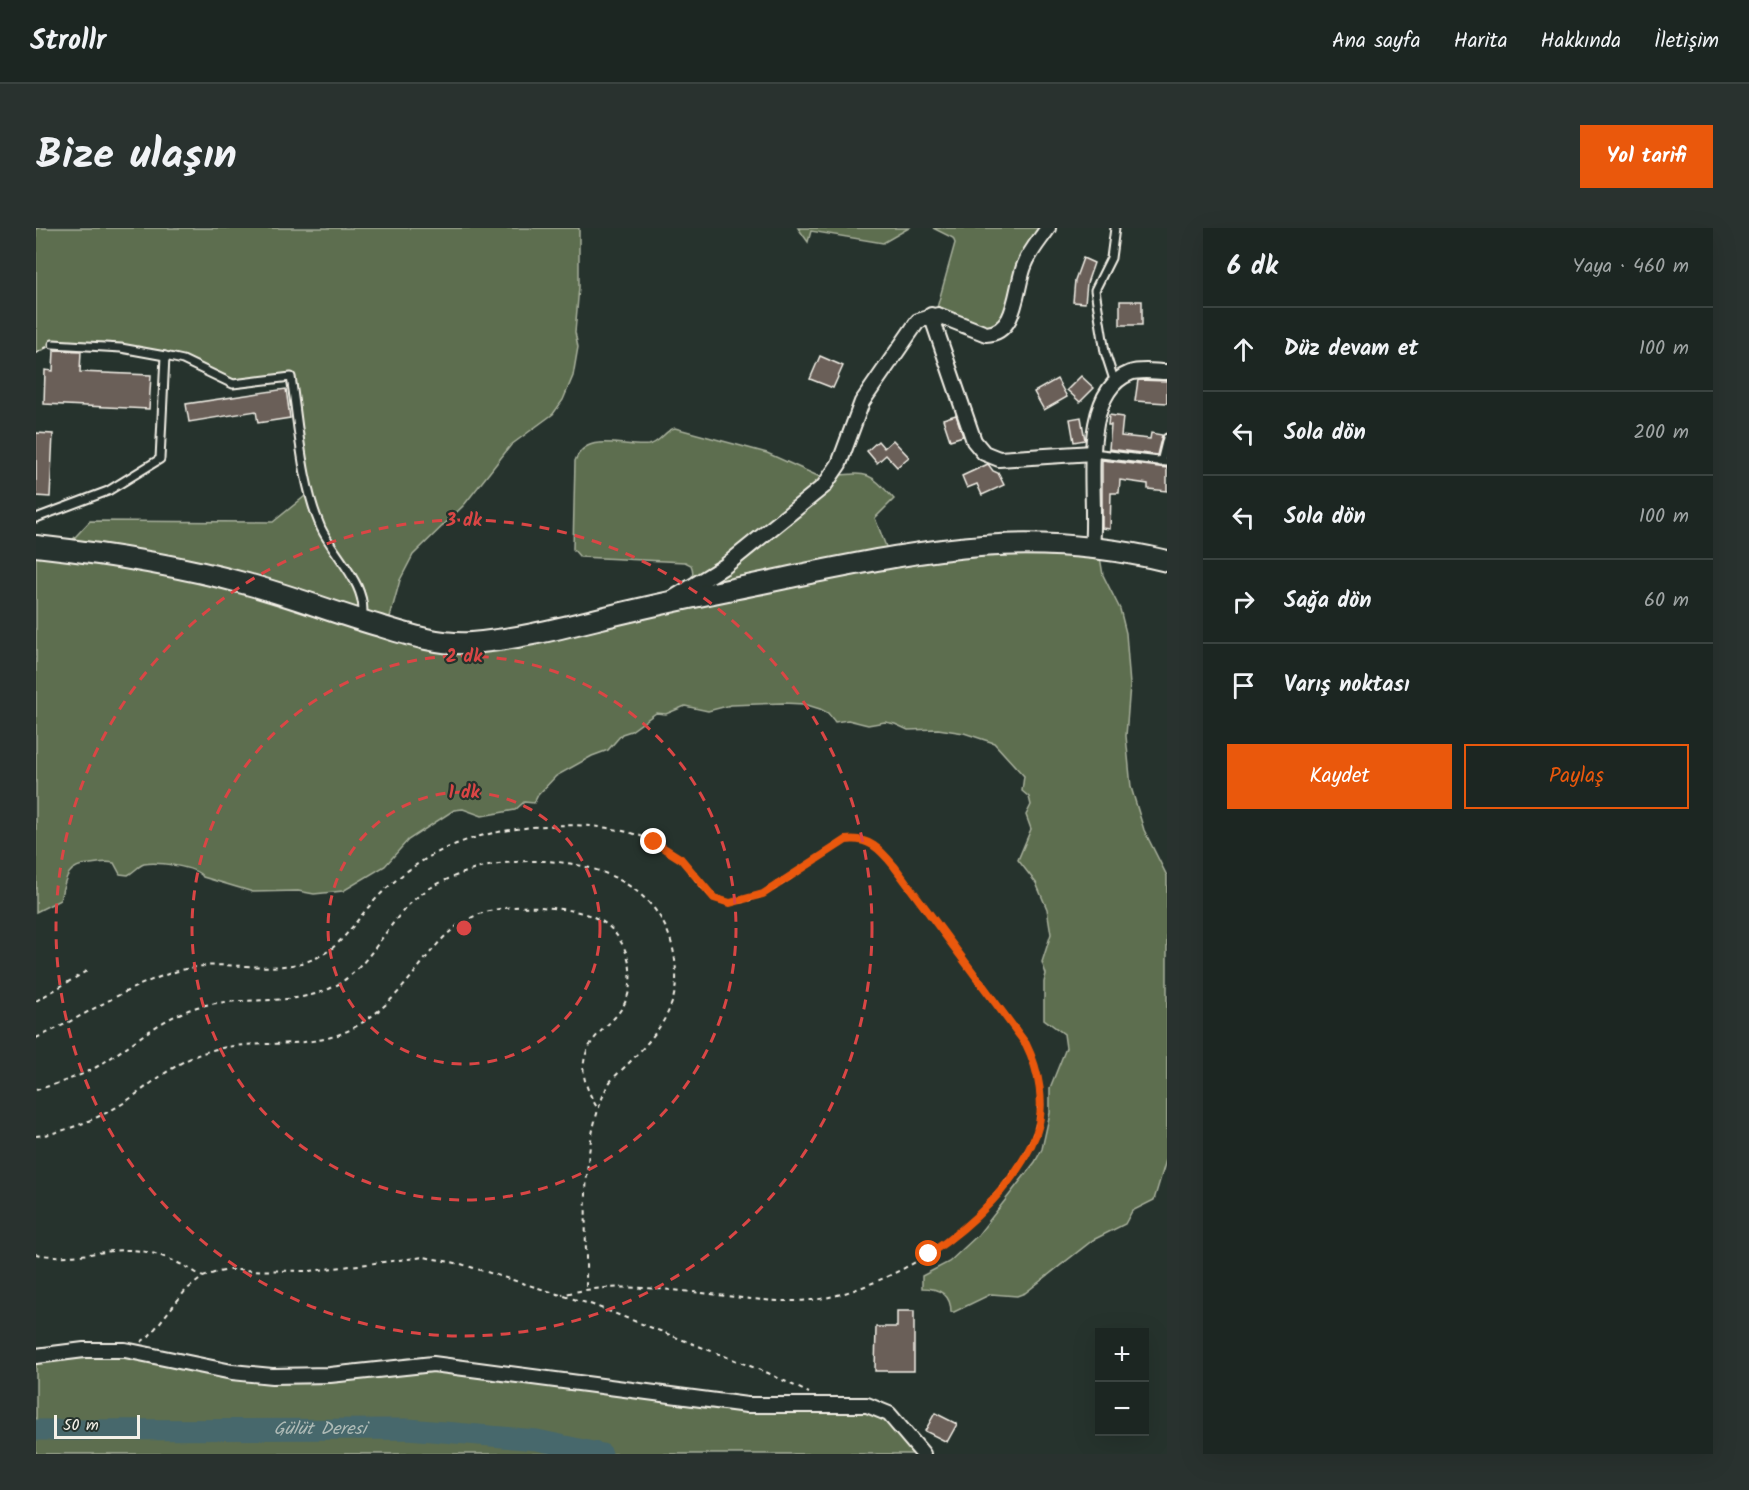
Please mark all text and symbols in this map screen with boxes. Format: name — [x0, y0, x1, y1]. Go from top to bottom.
text: Strollr — [30, 19, 106, 64]
text: Ana sayfa — [1332, 25, 1421, 58]
text: Harita — [1454, 25, 1508, 58]
text: Hakkında — [1541, 25, 1621, 58]
text: İletişim — [1654, 25, 1719, 58]
text: Bize ulaşın — [36, 123, 237, 190]
button: Yol tarifi — [1580, 125, 1713, 188]
text: 6 dk — [1227, 246, 1278, 288]
text: Yaya · 460 m — [1573, 251, 1689, 283]
text: Düz devam et — [1284, 332, 1418, 367]
icon: ahead — [1227, 333, 1260, 366]
text: 100 m — [1639, 333, 1689, 365]
text: Sola dön — [1284, 416, 1366, 451]
icon: left — [1227, 417, 1260, 450]
text: 200 m — [1633, 417, 1689, 449]
text: Sola dön — [1284, 500, 1366, 535]
icon: left — [1227, 501, 1260, 534]
text: 100 m — [1639, 501, 1689, 533]
text: 3 dk — [445, 507, 483, 536]
text: Sağa dön — [1284, 584, 1371, 619]
icon: right — [1227, 585, 1260, 618]
text: 60 m — [1644, 585, 1689, 617]
text: 2 dk — [446, 643, 483, 672]
text: Varış noktası — [1284, 668, 1410, 703]
icon: arrive — [1227, 669, 1260, 702]
button: Kaydet — [1227, 744, 1452, 809]
button: Paylaş — [1464, 744, 1689, 809]
text: 1 dk — [449, 779, 481, 808]
route end — [640, 828, 666, 854]
centre of rings — [454, 918, 474, 938]
route start — [915, 1240, 941, 1266]
map controls — [1095, 1328, 1149, 1436]
button: + — [1095, 1328, 1149, 1382]
button: − — [1095, 1382, 1149, 1436]
scale bar — [54, 1412, 140, 1440]
text: 50 m — [63, 1413, 99, 1438]
water label: Gülüt Deresi — [274, 1415, 370, 1444]

